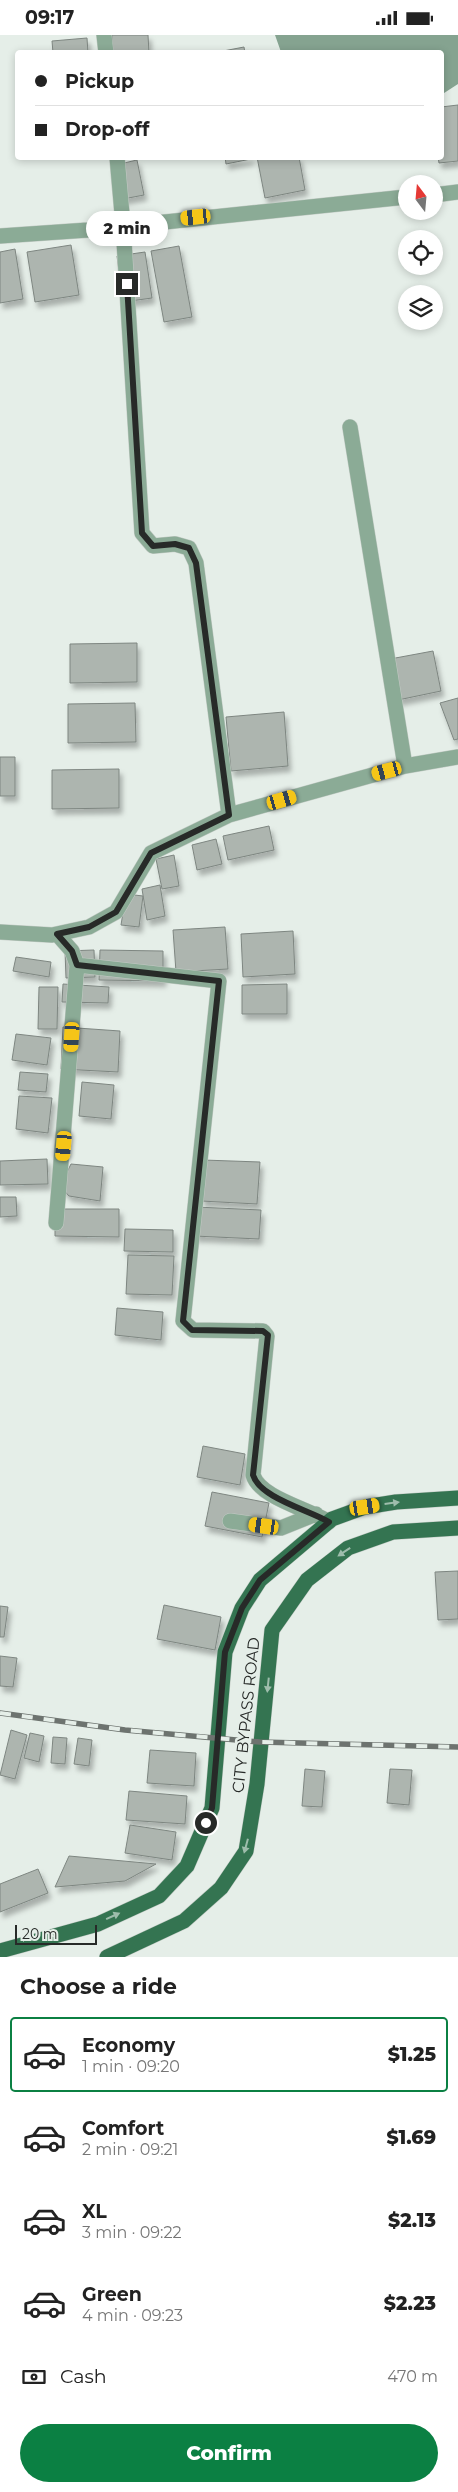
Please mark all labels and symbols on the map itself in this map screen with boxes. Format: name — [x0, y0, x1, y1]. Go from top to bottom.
north arrow — [398, 175, 442, 220]
car — [180, 208, 211, 226]
callout: 2 min — [86, 211, 168, 247]
route end — [116, 273, 138, 295]
car — [370, 760, 403, 782]
car — [265, 789, 298, 811]
car — [63, 1022, 80, 1052]
car — [55, 1130, 72, 1162]
car — [349, 1497, 380, 1517]
one-way arrow — [384, 1499, 400, 1507]
car — [248, 1516, 279, 1536]
one-way arrow — [337, 1547, 350, 1557]
street label: CITY BYPASS ROAD — [228, 1636, 264, 1794]
one-way arrow — [264, 1678, 272, 1694]
route start — [195, 1812, 217, 1834]
one-way arrow — [242, 1838, 250, 1854]
one-way arrow — [106, 1912, 120, 1920]
scale bar — [15, 1922, 98, 1945]

